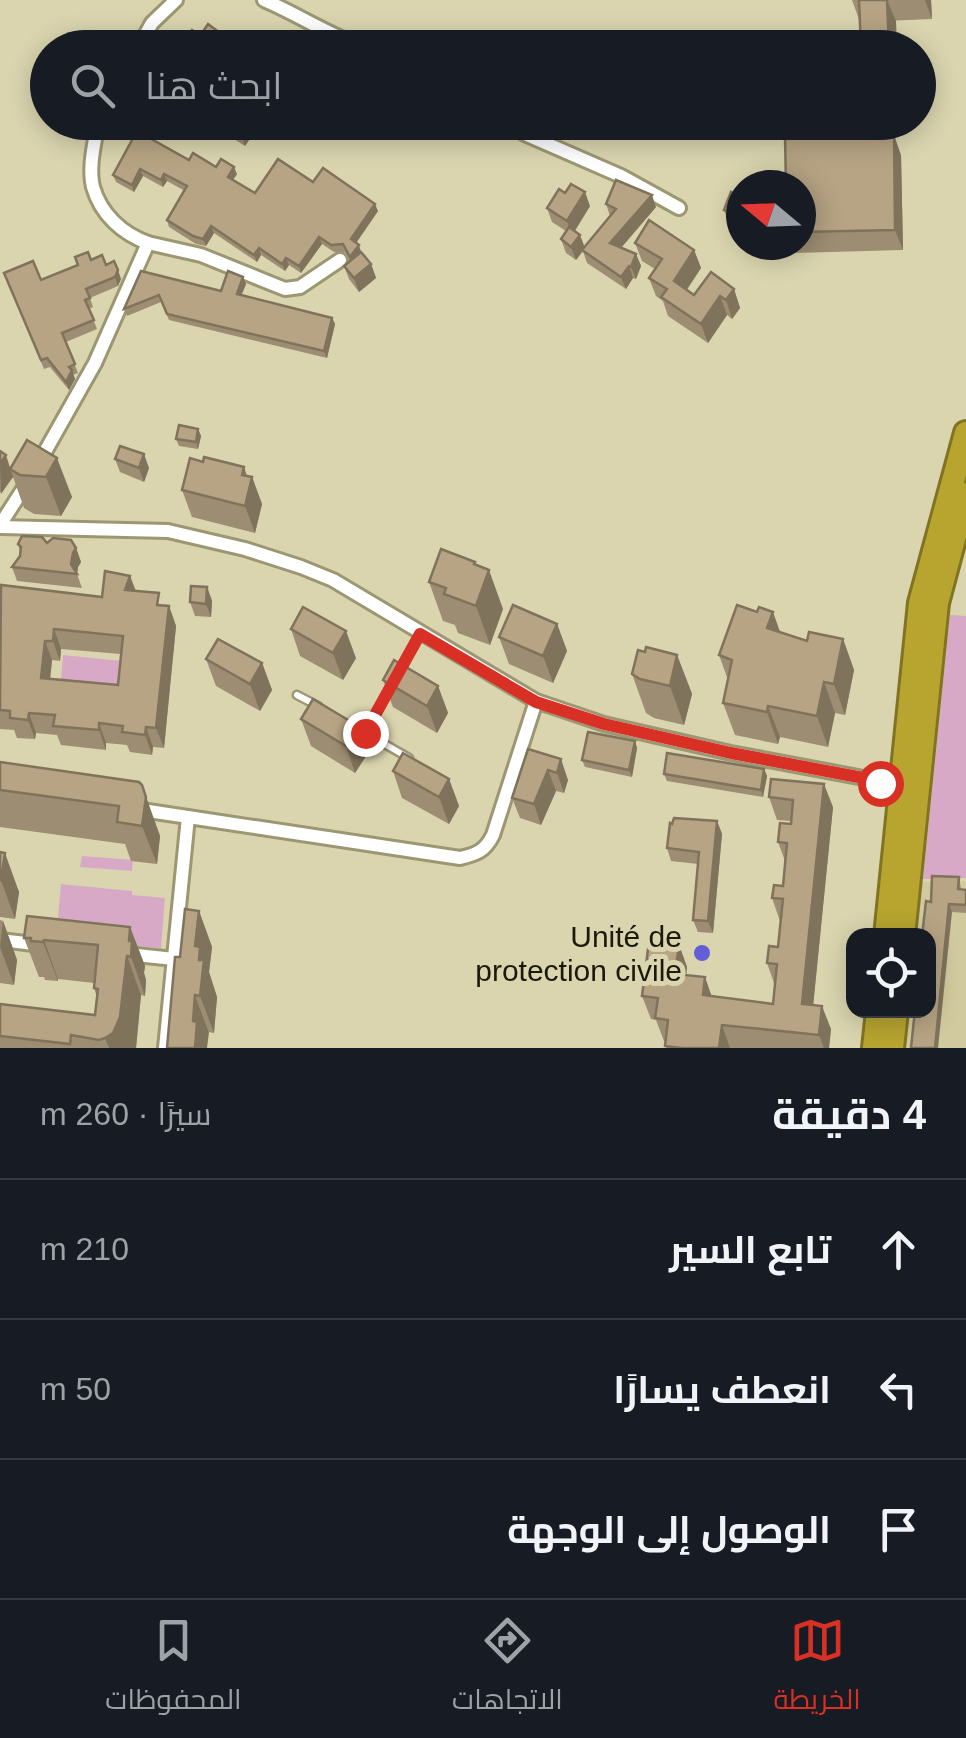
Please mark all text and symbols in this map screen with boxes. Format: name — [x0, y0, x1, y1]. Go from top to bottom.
search box — [30, 30, 936, 140]
icon: search — [65, 58, 120, 113]
text: ابحث هنا — [145, 65, 283, 107]
north arrow — [726, 170, 816, 260]
route end — [343, 711, 389, 757]
route start — [858, 761, 904, 807]
place label: Unité de protection civile — [475, 920, 682, 987]
map controls — [846, 928, 936, 1018]
button: locate — [846, 928, 936, 1018]
marker: Unité de protection civile — [691, 942, 713, 964]
text: 4 دقيقة — [772, 1091, 926, 1138]
text: سيرًا · 260 m — [40, 1096, 211, 1132]
icon: ahead — [871, 1222, 926, 1277]
text: تابع السير — [669, 1229, 831, 1271]
text: 210 m — [40, 1231, 129, 1267]
icon: left — [871, 1362, 926, 1417]
text: انعطف يسارًا — [613, 1369, 831, 1411]
text: 50 m — [40, 1371, 111, 1407]
icon: arrive — [871, 1502, 926, 1557]
text: الوصول إلى الوجهة — [507, 1509, 831, 1551]
tab: المحفوظات — [105, 1613, 242, 1725]
tab: الاتجاهات — [452, 1613, 563, 1725]
tab: الخريطة — [773, 1613, 861, 1725]

